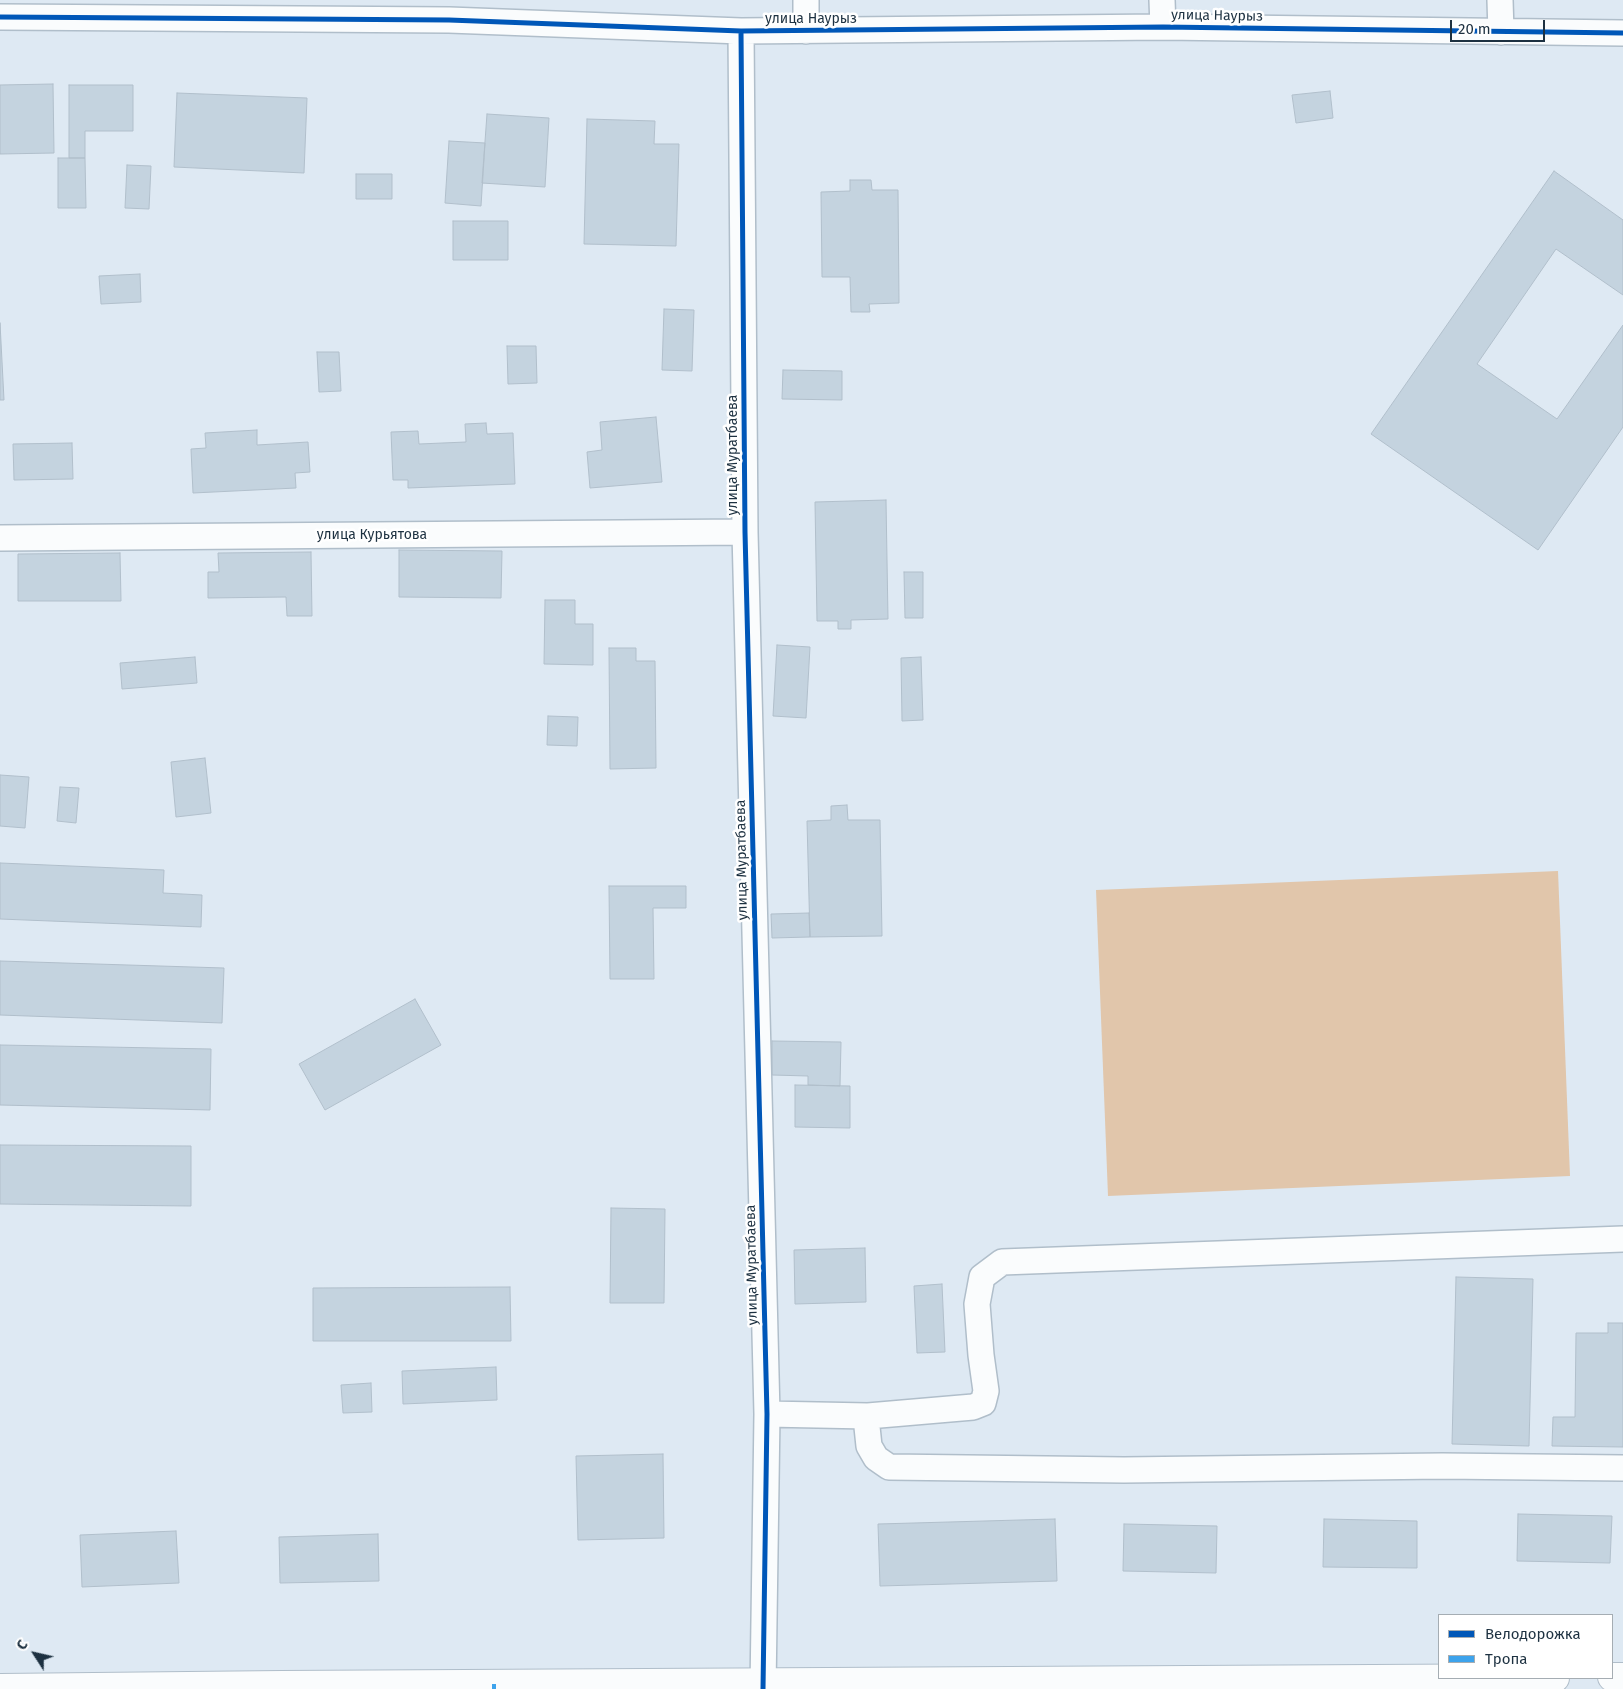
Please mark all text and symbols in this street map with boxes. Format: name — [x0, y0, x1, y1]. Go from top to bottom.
street label: улица Наурыз — [1171, 7, 1263, 25]
scale bar — [1453, 10, 1548, 42]
street label: улица Наурыз — [765, 11, 857, 27]
text: 20 m — [1458, 20, 1491, 38]
street label: улица Муратбаева — [725, 395, 741, 515]
street label: улица Курьятова — [317, 527, 427, 543]
street label: улица Муратбаева — [733, 799, 751, 921]
street label: улица Муратбаева — [743, 1204, 761, 1326]
legend — [1438, 1614, 1613, 1679]
text: Велодорожка — [1485, 1625, 1581, 1643]
north arrow — [10, 1629, 60, 1679]
text: С — [13, 1637, 32, 1653]
text: Тропа — [1485, 1650, 1527, 1668]

